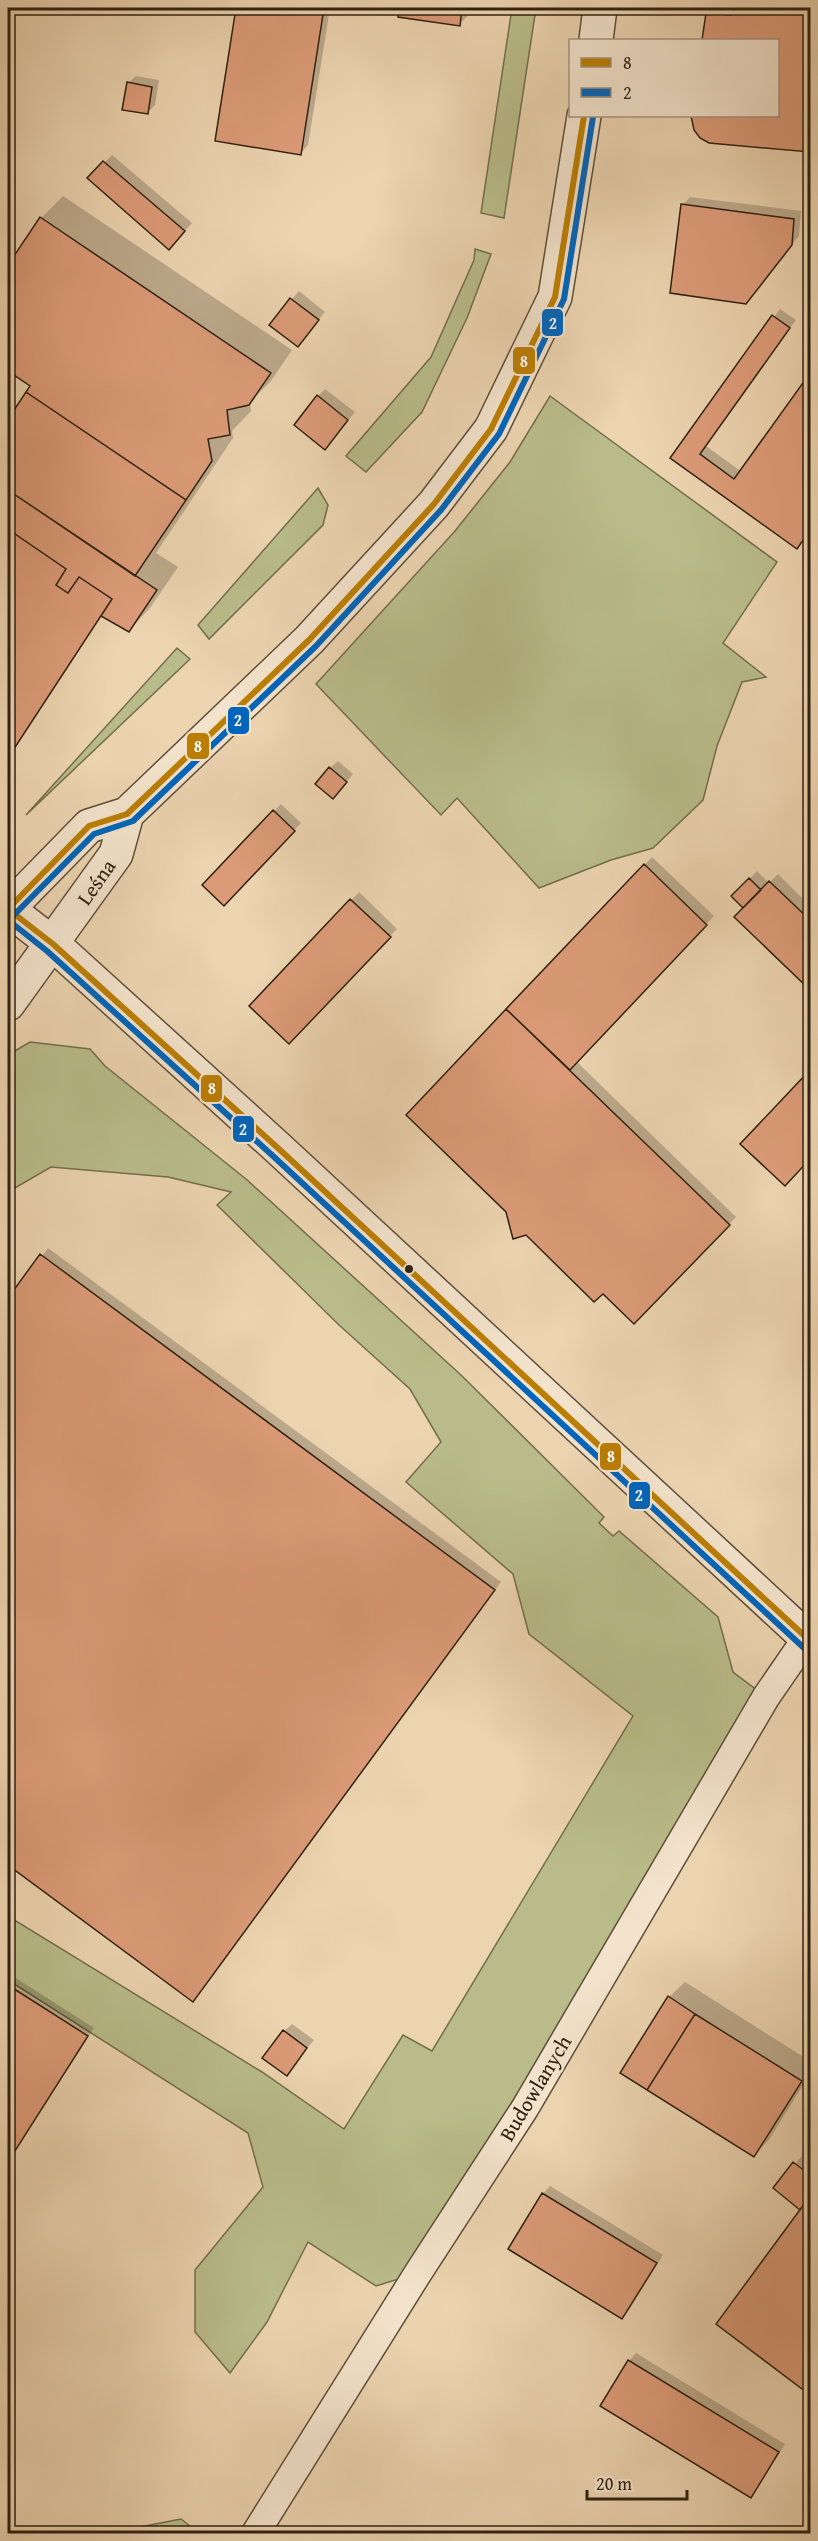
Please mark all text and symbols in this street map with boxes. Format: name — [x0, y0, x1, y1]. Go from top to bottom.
legend — [569, 39, 779, 117]
text: 8 — [623, 49, 632, 76]
text: 2 — [623, 79, 632, 106]
line badge: 2 — [541, 308, 564, 337]
text: 2 — [549, 311, 557, 335]
line badge: 8 — [512, 346, 536, 375]
text: 8 — [520, 349, 528, 373]
line badge: 2 — [227, 706, 250, 735]
text: 2 — [234, 708, 242, 732]
line badge: 8 — [186, 732, 210, 760]
text: 8 — [194, 734, 202, 758]
street label: Leśna — [69, 853, 123, 911]
line badge: 8 — [200, 1074, 223, 1103]
text: 8 — [208, 1076, 216, 1100]
line badge: 2 — [232, 1115, 255, 1143]
text: 2 — [239, 1117, 247, 1141]
unlabelled marker — [403, 1263, 415, 1275]
line badge: 8 — [599, 1442, 622, 1471]
text: 8 — [607, 1444, 615, 1468]
line badge: 2 — [628, 1481, 651, 1510]
text: 2 — [635, 1483, 643, 1507]
street label: Budowlanych — [491, 2029, 579, 2147]
scale bar — [587, 2463, 688, 2501]
text: 20 m — [596, 2470, 632, 2497]

